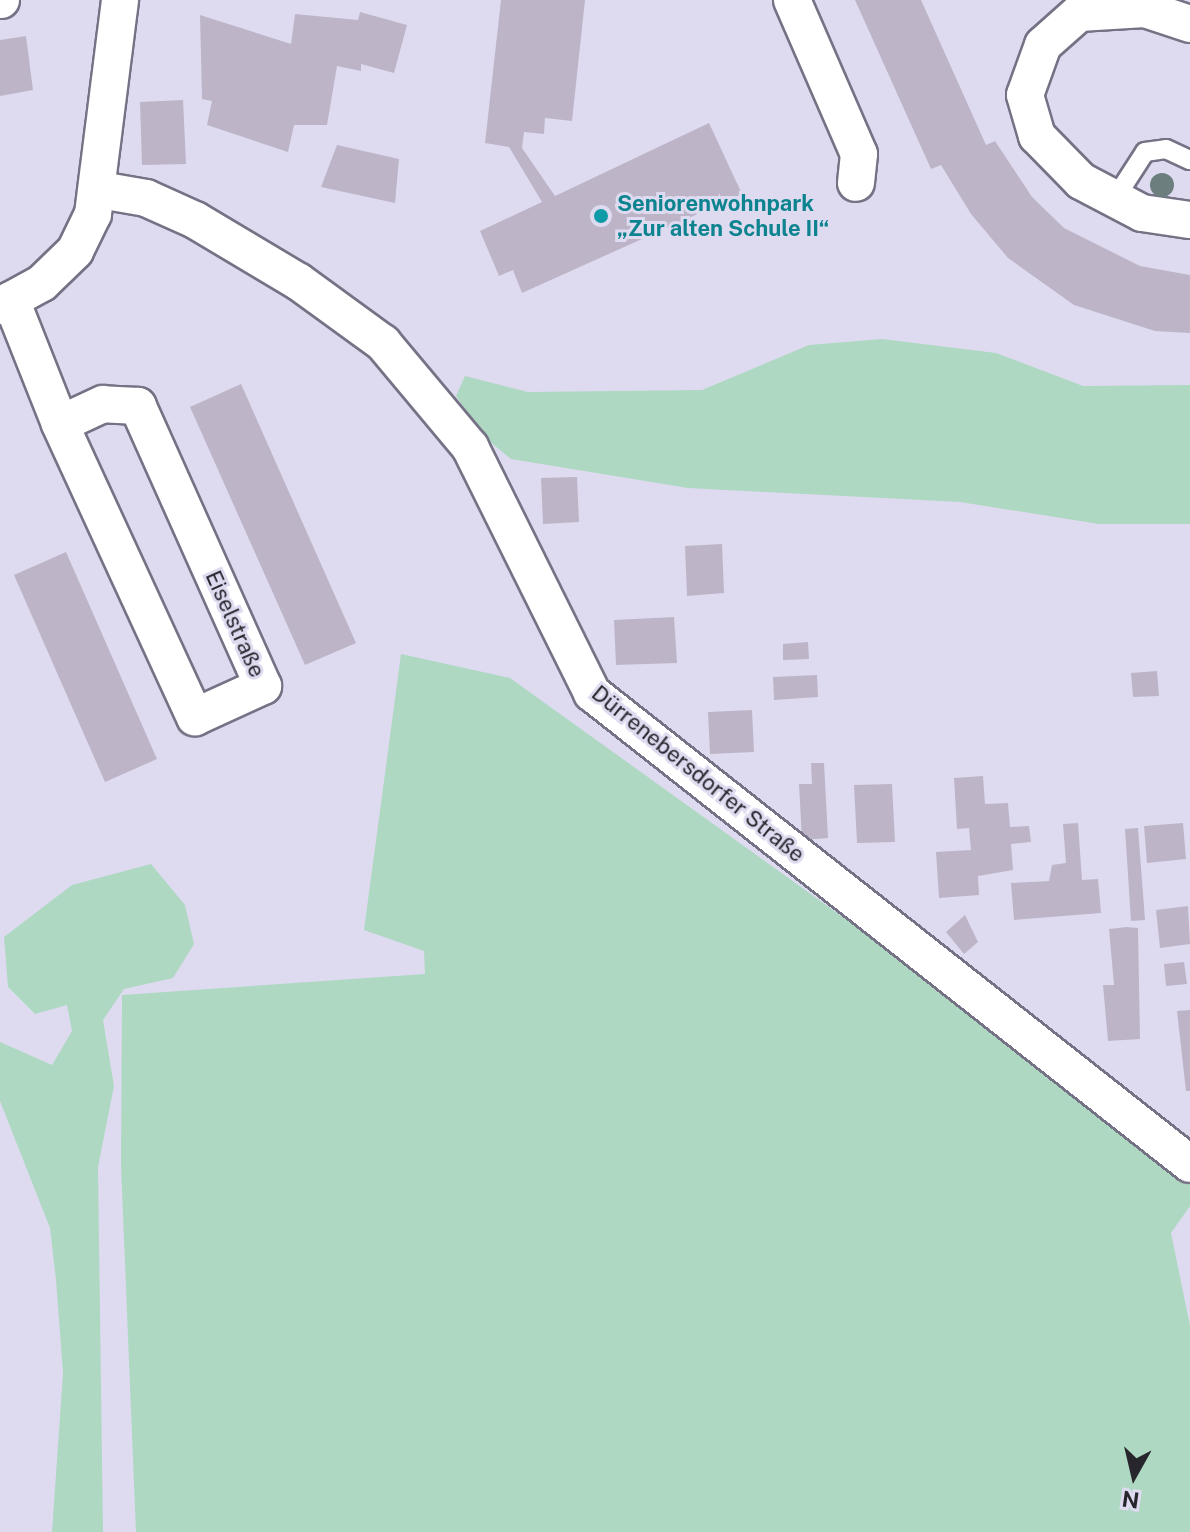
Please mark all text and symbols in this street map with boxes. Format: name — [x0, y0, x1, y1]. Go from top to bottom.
place label: Seniorenwohnpark „Zur alten Schule II“ — [617, 190, 830, 242]
marker: Seniorenwohnpark „Zur alten Schule II“ — [592, 207, 610, 225]
street label: Eiselstraße — [200, 567, 270, 681]
street label: Dürrenebersdorfer Straße — [586, 680, 810, 868]
north arrow — [1094, 1436, 1174, 1516]
text: N — [1120, 1486, 1141, 1514]

